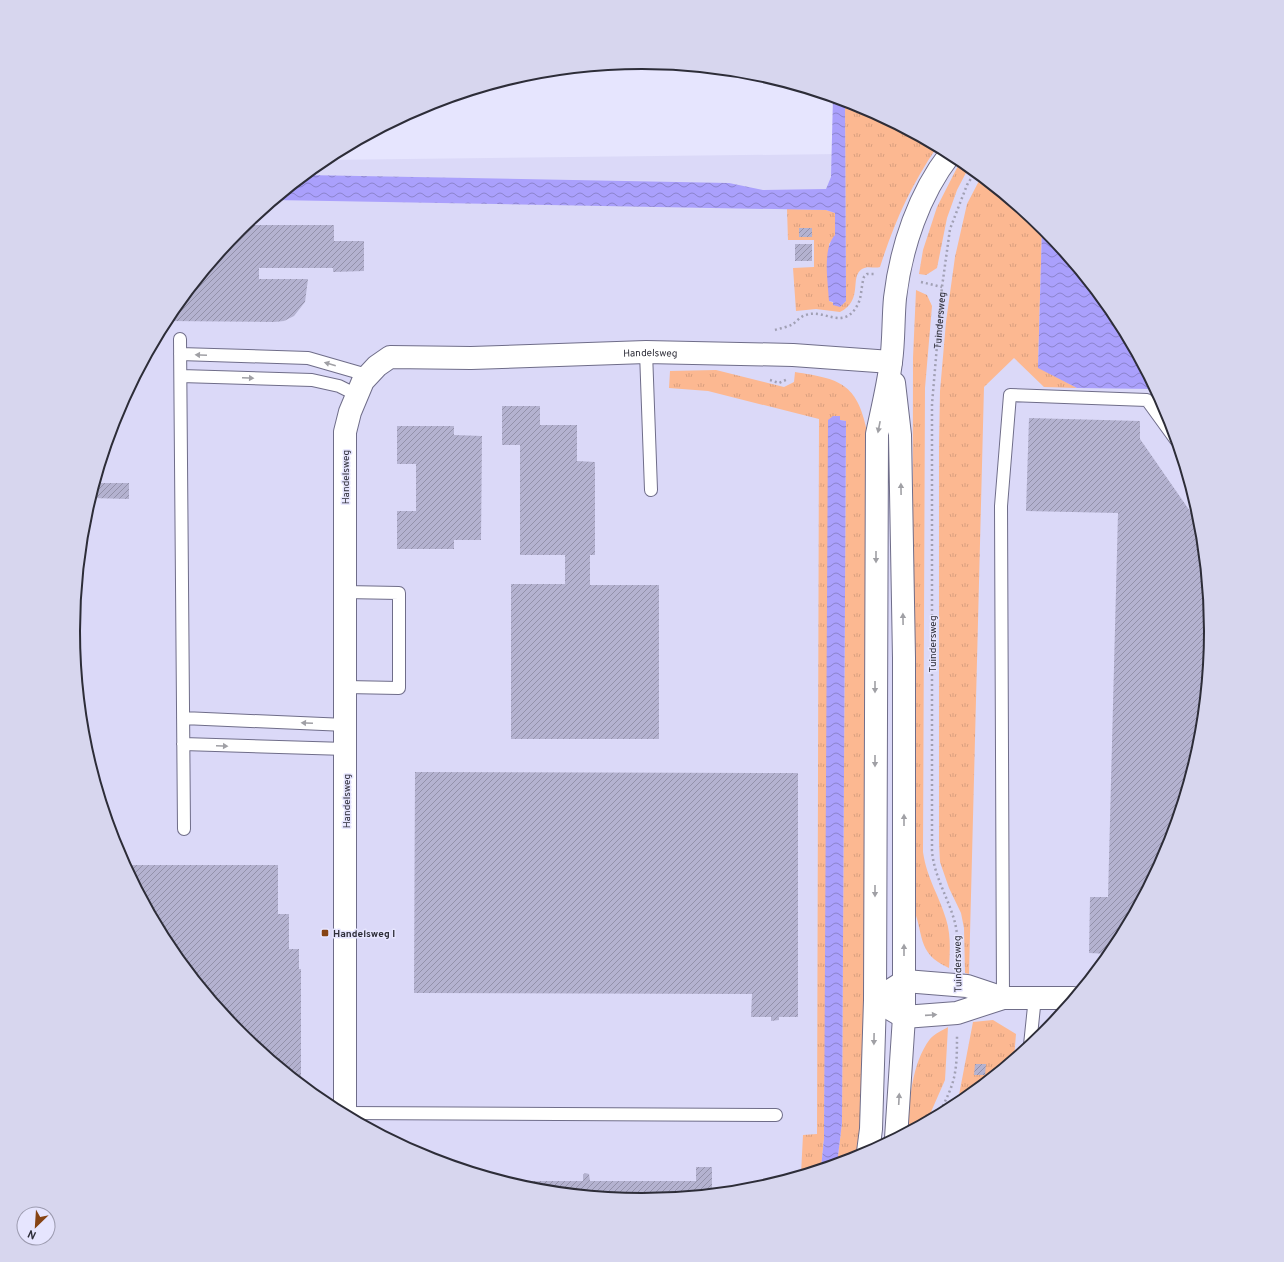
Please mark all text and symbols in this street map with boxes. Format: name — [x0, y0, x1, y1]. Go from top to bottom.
street label: Tuindersweg — [932, 291, 950, 349]
street label: Handelsweg — [623, 347, 678, 361]
one-way arrow — [194, 352, 207, 358]
one-way arrow — [324, 361, 336, 367]
one-way arrow — [242, 374, 254, 381]
one-way arrow — [875, 421, 881, 433]
street label: Handelsweg — [340, 450, 353, 504]
one-way arrow — [897, 483, 904, 495]
one-way arrow — [873, 551, 879, 564]
one-way arrow — [900, 612, 906, 625]
street label: Tuindersweg — [927, 615, 940, 673]
one-way arrow — [872, 681, 878, 694]
one-way arrow — [300, 720, 313, 726]
one-way arrow — [216, 742, 228, 749]
one-way arrow — [872, 755, 878, 768]
street label: Handelsweg — [341, 774, 354, 828]
one-way arrow — [901, 813, 907, 826]
one-way arrow — [872, 885, 878, 898]
marker: Handelsweg I — [320, 928, 330, 938]
place label: Handelsweg I — [333, 928, 395, 941]
street label: Tuindersweg — [952, 935, 965, 993]
one-way arrow — [901, 943, 907, 956]
one-way arrow — [925, 1012, 937, 1019]
one-way arrow — [871, 1033, 877, 1046]
one-way arrow — [896, 1093, 903, 1105]
north arrow — [16, 1206, 56, 1246]
text: N — [26, 1226, 39, 1242]

